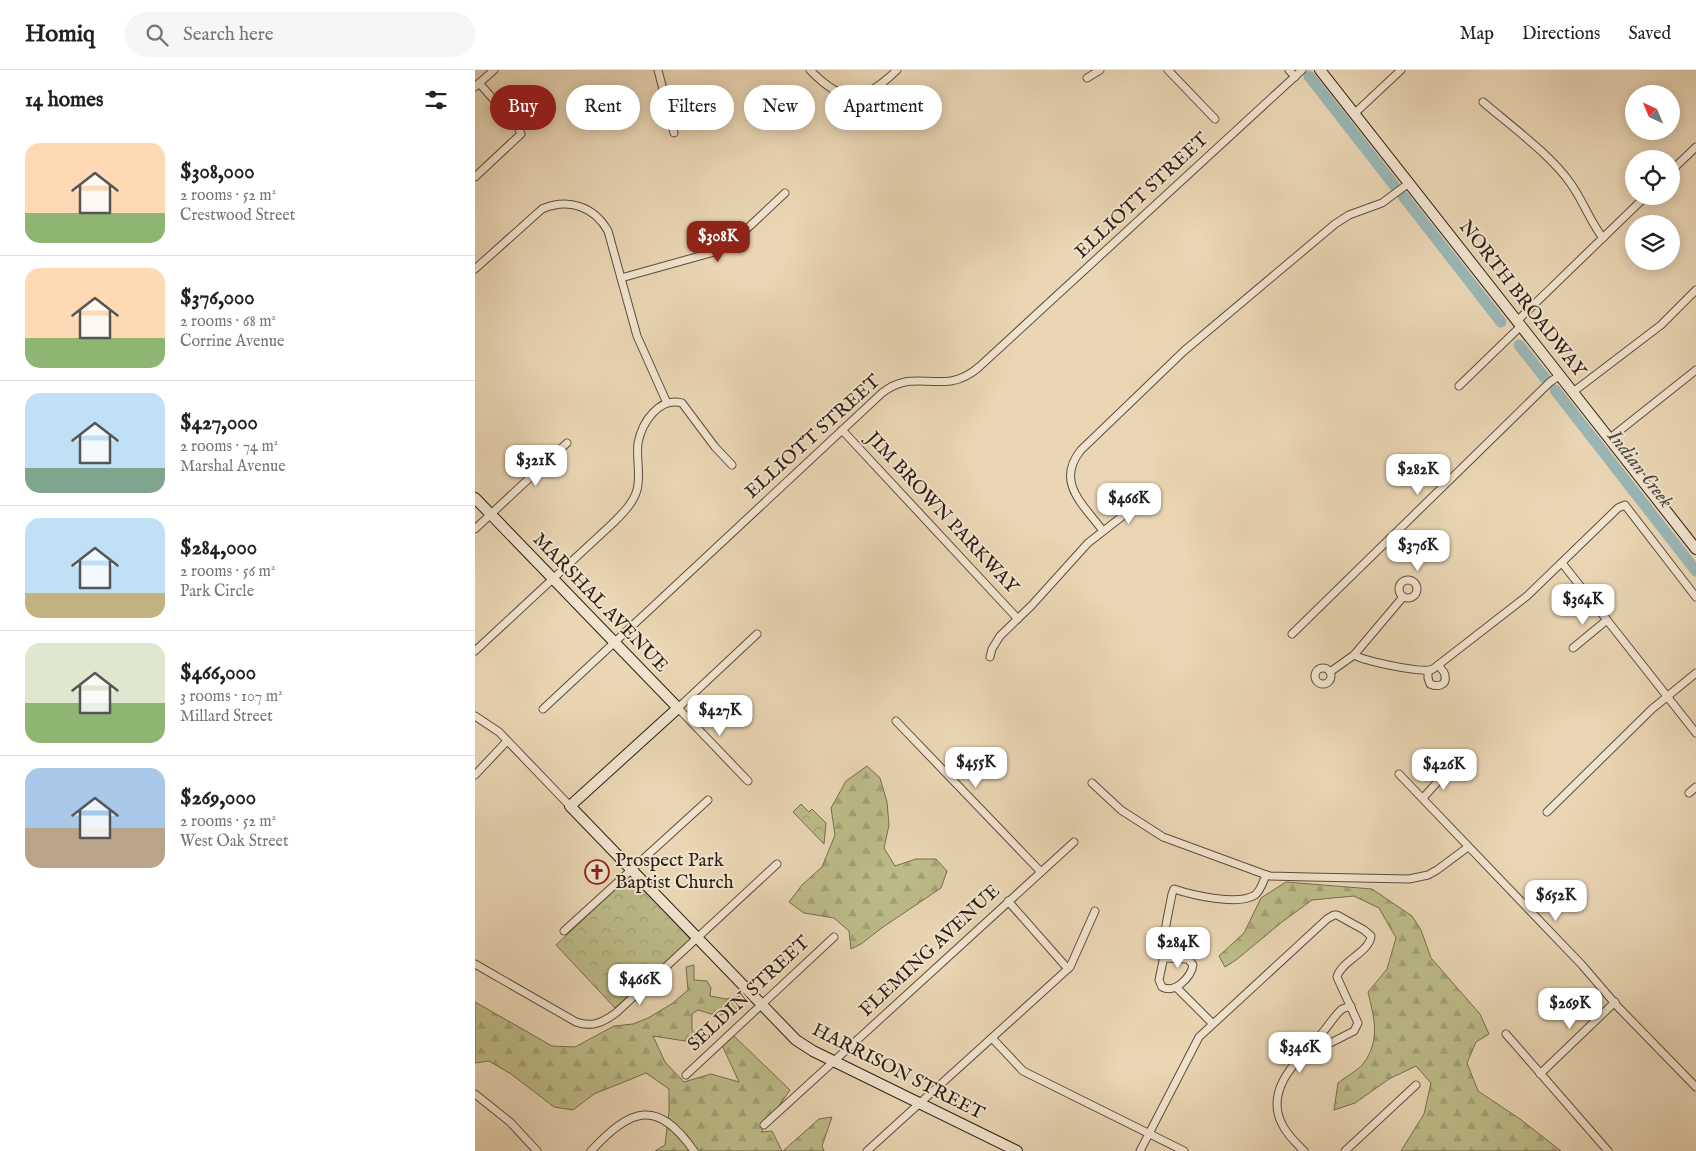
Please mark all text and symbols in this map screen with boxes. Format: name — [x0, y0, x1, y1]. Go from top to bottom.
search box — [125, 12, 475, 57]
text: Homiq — [25, 19, 95, 50]
icon: search — [143, 21, 171, 49]
text: Search here — [183, 23, 274, 47]
text: Map — [1460, 23, 1494, 46]
text: Directions — [1522, 23, 1600, 46]
text: Saved — [1628, 23, 1671, 46]
chip: Buy — [490, 85, 556, 130]
chip: Rent — [566, 85, 640, 130]
chip: Filters — [650, 85, 734, 130]
chip: New — [744, 85, 815, 130]
chip: Apartment — [825, 85, 942, 130]
north arrow — [1625, 85, 1680, 140]
map controls — [1625, 85, 1680, 270]
icon: filters — [422, 86, 450, 114]
text: 14 homes — [25, 87, 103, 114]
street label: ELLIOTT STREET — [1070, 128, 1214, 264]
button: locate — [1625, 150, 1680, 205]
text: $308,000 — [180, 159, 255, 186]
icon: home — [65, 163, 125, 223]
text: 2 rooms · 52 m² — [180, 186, 276, 206]
text: Crestwood Street — [180, 206, 295, 226]
button: layers — [1625, 215, 1680, 270]
street label: NORTH BROADWAY — [1453, 216, 1591, 383]
pin: $308K — [683, 220, 753, 263]
text: $308K — [698, 227, 738, 247]
text: $376,000 — [180, 285, 255, 312]
icon: home — [65, 288, 125, 348]
text: 2 rooms · 68 m² — [180, 312, 276, 332]
text: Corrine Avenue — [180, 332, 284, 352]
street label: ELLIOTT STREET — [740, 370, 886, 504]
text: $427,000 — [180, 410, 258, 437]
icon: home — [65, 413, 125, 473]
water label: Indian Creek — [1601, 424, 1678, 513]
street label: JIM BROWN PARKWAY — [859, 426, 1024, 600]
text: 2 rooms · 74 m² — [180, 437, 278, 457]
pin: $321K — [501, 444, 571, 487]
text: $321K — [516, 451, 556, 471]
pin: $282K — [1383, 454, 1453, 496]
text: Marshal Avenue — [180, 457, 286, 477]
text: $282K — [1397, 460, 1439, 480]
pin: $466K — [1094, 482, 1164, 525]
text: $466K — [1108, 489, 1150, 509]
street label: MARSHAL AVENUE — [527, 528, 673, 678]
pin: $376K — [1383, 530, 1453, 572]
text: $284,000 — [180, 535, 257, 562]
text: $376K — [1398, 536, 1438, 556]
icon: home — [65, 538, 125, 598]
text: 2 rooms · 56 m² — [180, 562, 275, 582]
text: Park Circle — [180, 582, 254, 602]
pin: $364K — [1548, 584, 1618, 626]
text: $364K — [1563, 590, 1604, 610]
text: $466,000 — [180, 660, 256, 687]
icon: home — [65, 663, 125, 723]
text: 3 rooms · 107 m² — [180, 687, 283, 707]
pin: $427K — [685, 694, 755, 737]
text: $427K — [698, 701, 742, 721]
text: Millard Street — [180, 707, 273, 727]
pin: $455K — [941, 746, 1011, 789]
pin: $426K — [1409, 748, 1479, 791]
text: $455K — [956, 753, 996, 773]
text: $426K — [1423, 755, 1465, 775]
text: $269,000 — [180, 785, 256, 812]
icon: home — [65, 788, 125, 848]
text: 2 rooms · 52 m² — [180, 812, 276, 832]
text: West Oak Street — [180, 832, 288, 852]
place label: Prospect Park Baptist Church — [615, 849, 734, 895]
church icon: Prospect Park Baptist Church — [584, 859, 610, 885]
street label: FLEMING AVENUE — [855, 880, 1005, 1022]
pin: $652K — [1521, 880, 1591, 922]
text: $652K — [1536, 886, 1576, 906]
pin: $284K — [1143, 926, 1213, 969]
street label: SELDIN STREET — [683, 931, 815, 1057]
text: $284K — [1157, 933, 1199, 953]
pin: $466K — [605, 964, 675, 1006]
text: $466K — [619, 970, 661, 990]
pin: $269K — [1535, 988, 1605, 1030]
text: $269K — [1549, 994, 1591, 1014]
street label: HARRISON STREET — [808, 1018, 988, 1126]
pin: $346K — [1265, 1032, 1335, 1074]
text: $346K — [1280, 1038, 1321, 1058]

